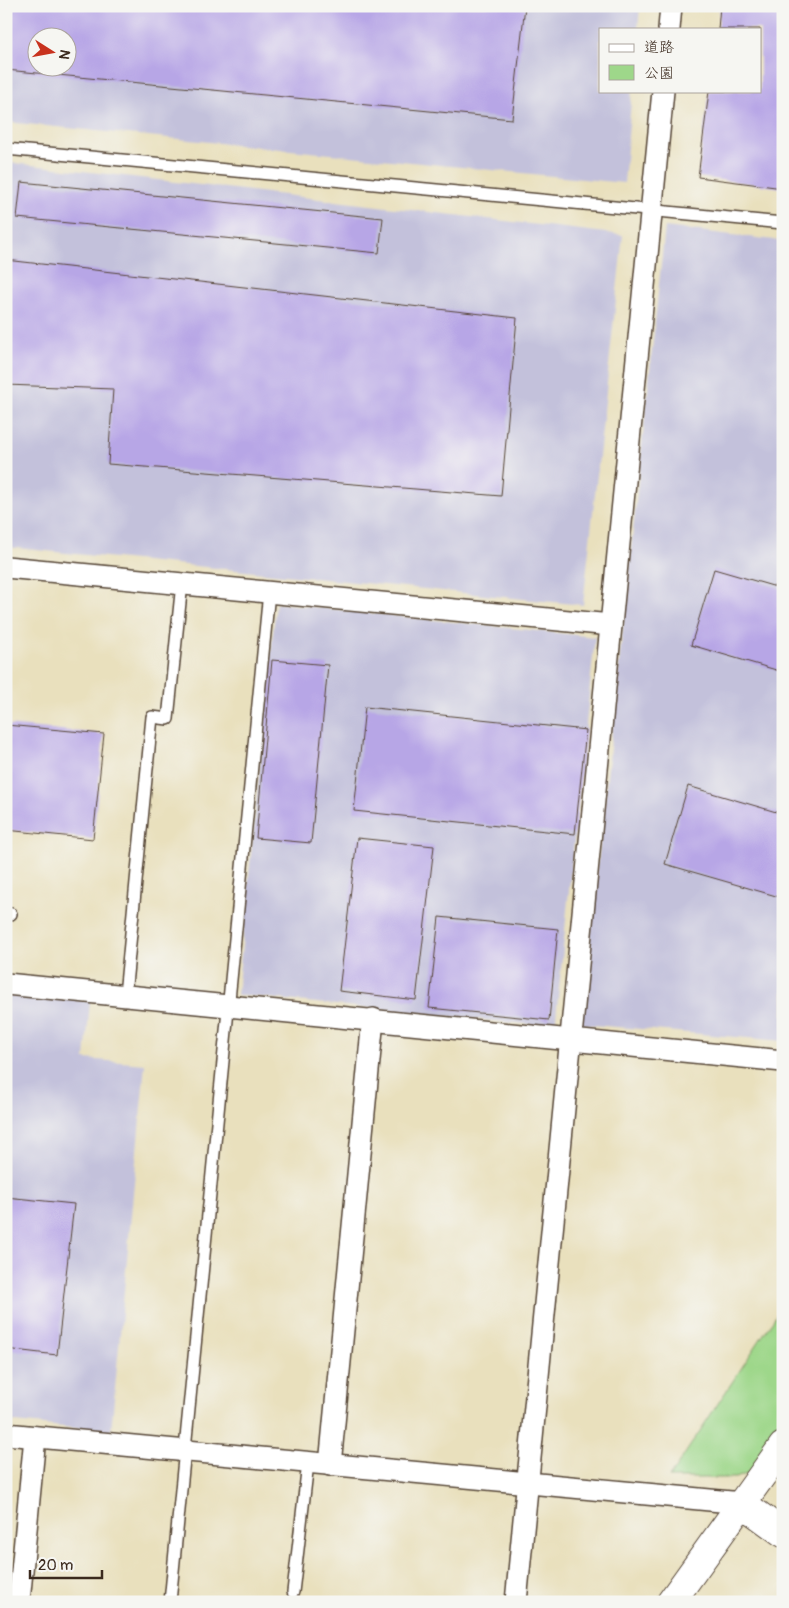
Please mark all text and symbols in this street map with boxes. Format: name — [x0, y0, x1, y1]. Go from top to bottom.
north arrow — [28, 28, 78, 78]
legend — [599, 28, 762, 92]
text: 道路 — [644, 38, 674, 57]
text: N — [55, 48, 74, 61]
text: 公園 — [644, 64, 674, 83]
scale bar — [30, 1548, 102, 1580]
text: 20 m — [38, 1556, 73, 1575]

